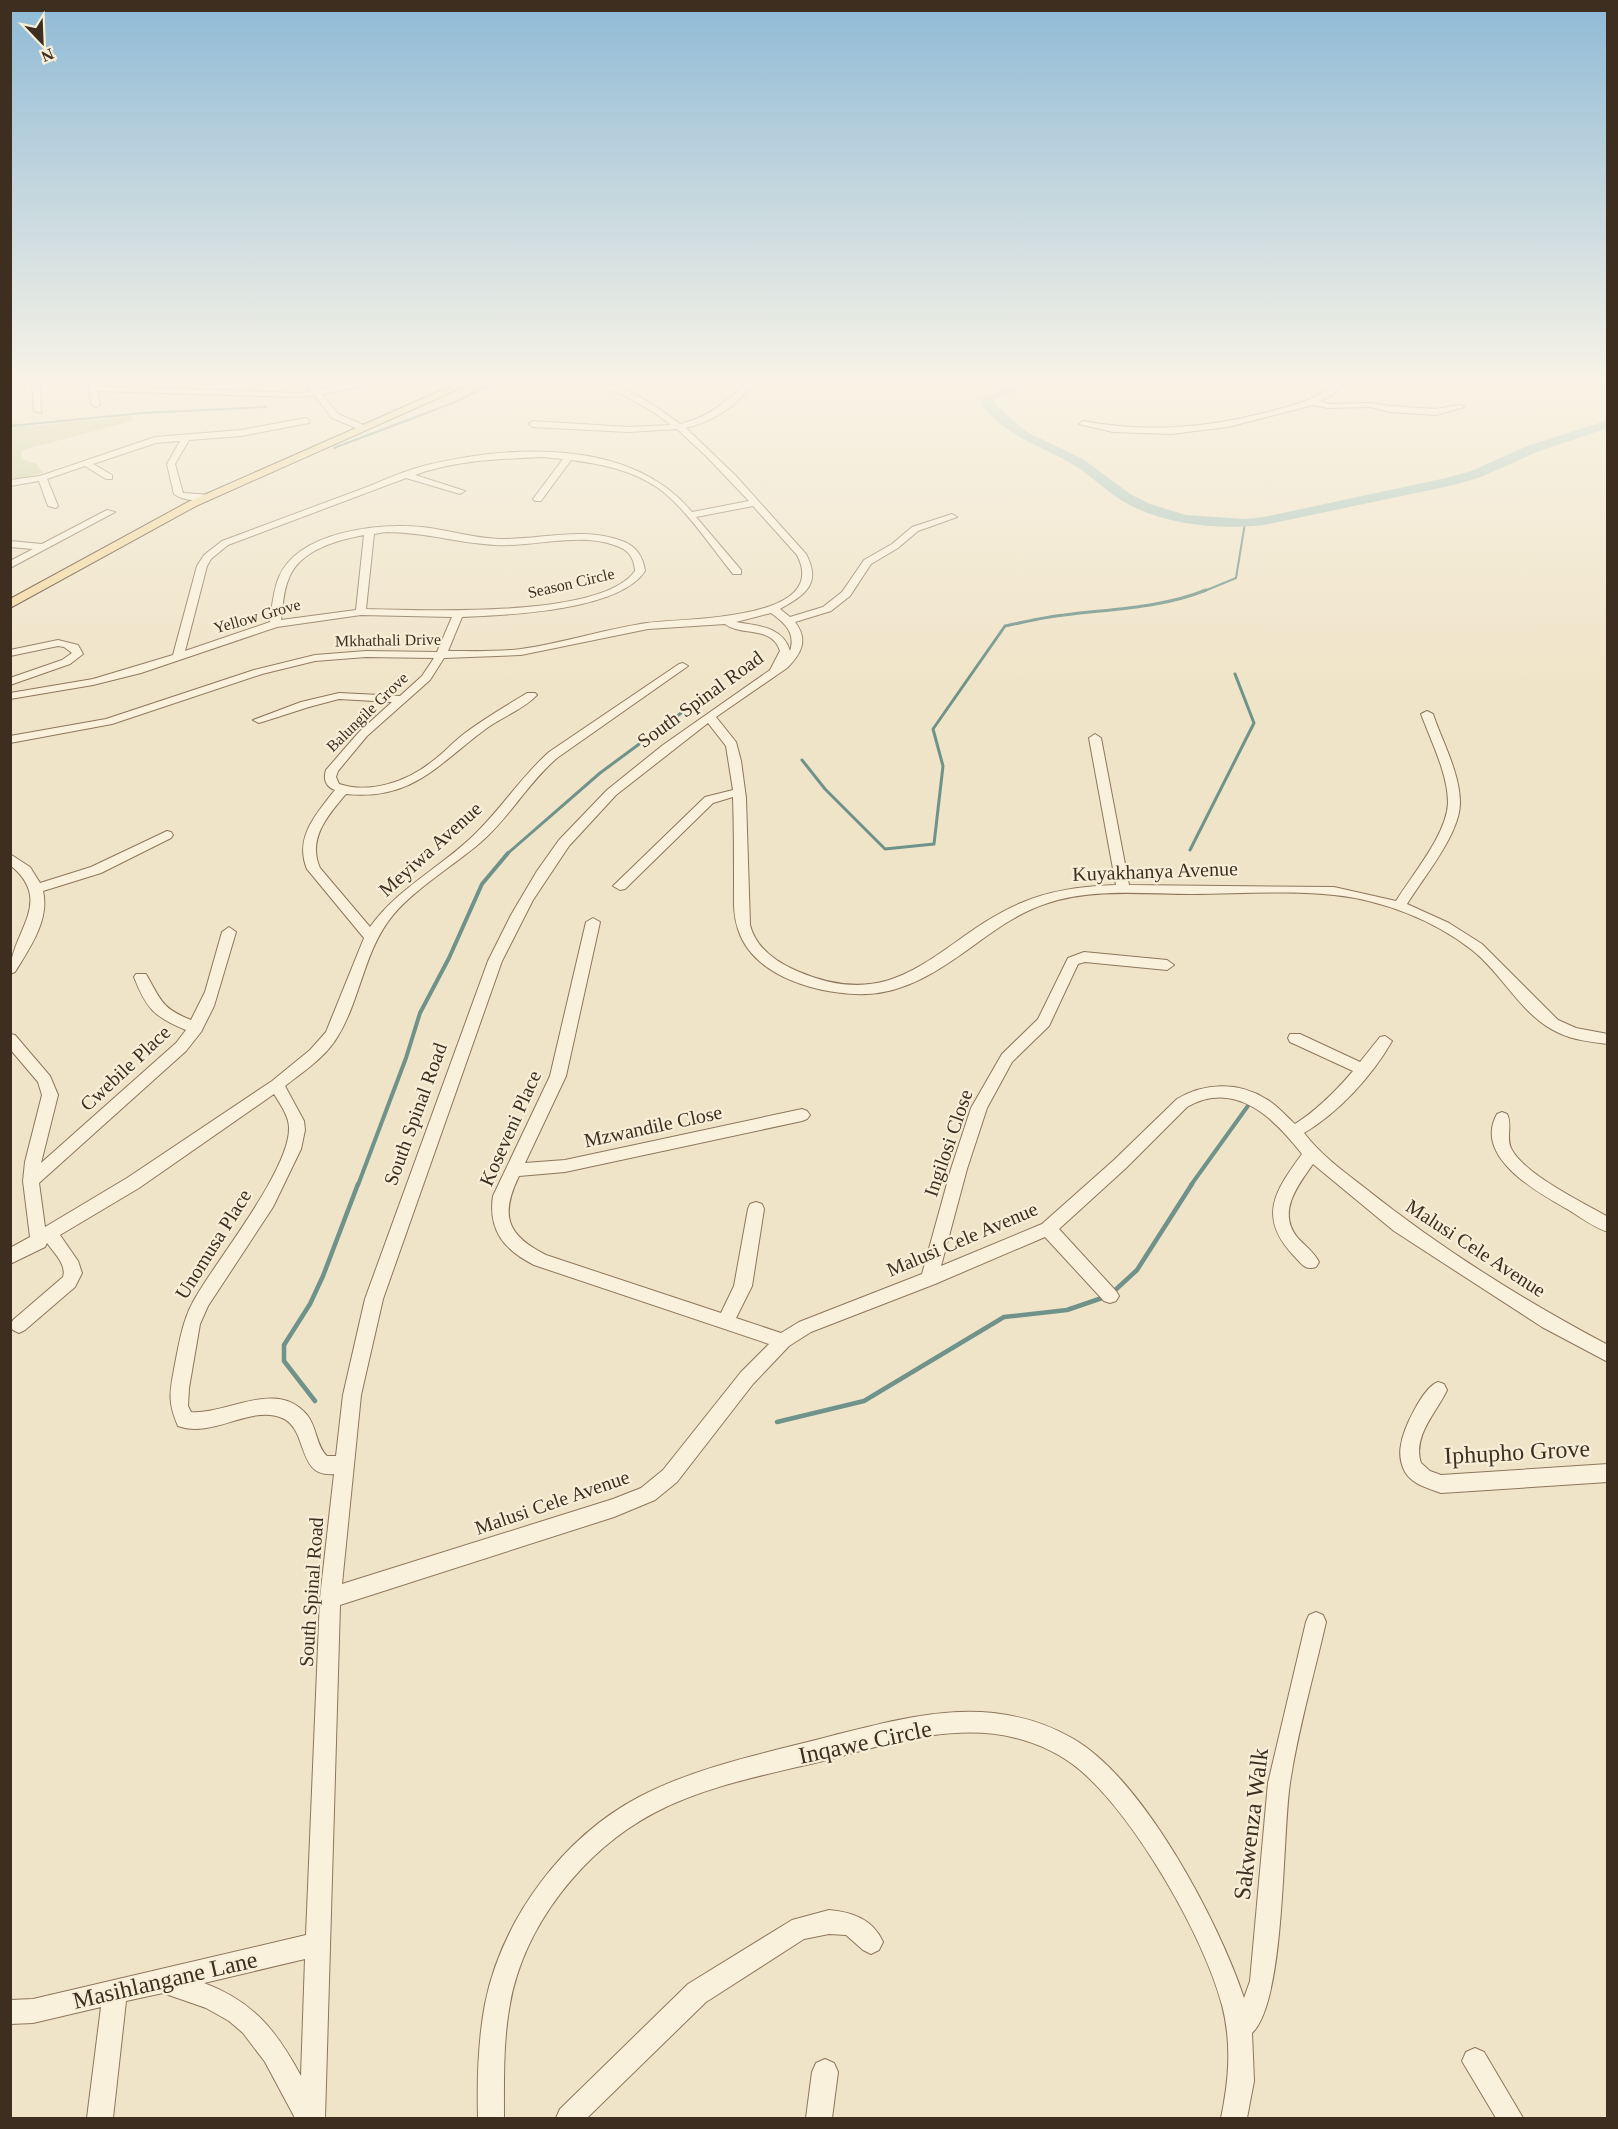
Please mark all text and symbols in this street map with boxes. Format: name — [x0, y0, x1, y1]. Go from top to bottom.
north arrow — [12, 12, 72, 72]
text: N — [39, 45, 56, 66]
street label: Season Circle — [526, 565, 616, 601]
street label: Yellow Grove — [212, 595, 302, 637]
street label: Mkhathali Drive — [335, 631, 441, 649]
street label: South Spinal Road — [633, 646, 768, 753]
street label: Balungile Grove — [323, 669, 412, 756]
street label: Meyiwa Avenue — [374, 797, 486, 901]
street label: Kuyakhanya Avenue — [1072, 857, 1238, 886]
street label: Cwebile Place — [75, 1021, 175, 1115]
street label: South Spinal Road — [379, 1040, 452, 1189]
street label: Koseveni Place — [475, 1067, 545, 1189]
street label: Ingilosi Close — [919, 1087, 978, 1200]
street label: Mzwandile Close — [582, 1101, 724, 1151]
street label: Unomusa Place — [171, 1185, 256, 1303]
street label: Malusi Cele Avenue — [1402, 1195, 1550, 1301]
street label: Malusi Cele Avenue — [883, 1197, 1041, 1281]
street label: Iphupho Grove — [1443, 1435, 1591, 1469]
street label: Malusi Cele Avenue — [472, 1465, 632, 1539]
street label: South Spinal Road — [295, 1516, 328, 1668]
street label: Inqawe Circle — [796, 1715, 934, 1769]
street label: Sakwenza Walk — [1229, 1747, 1273, 1901]
street label: Masihlangane Lane — [70, 1946, 260, 2014]

